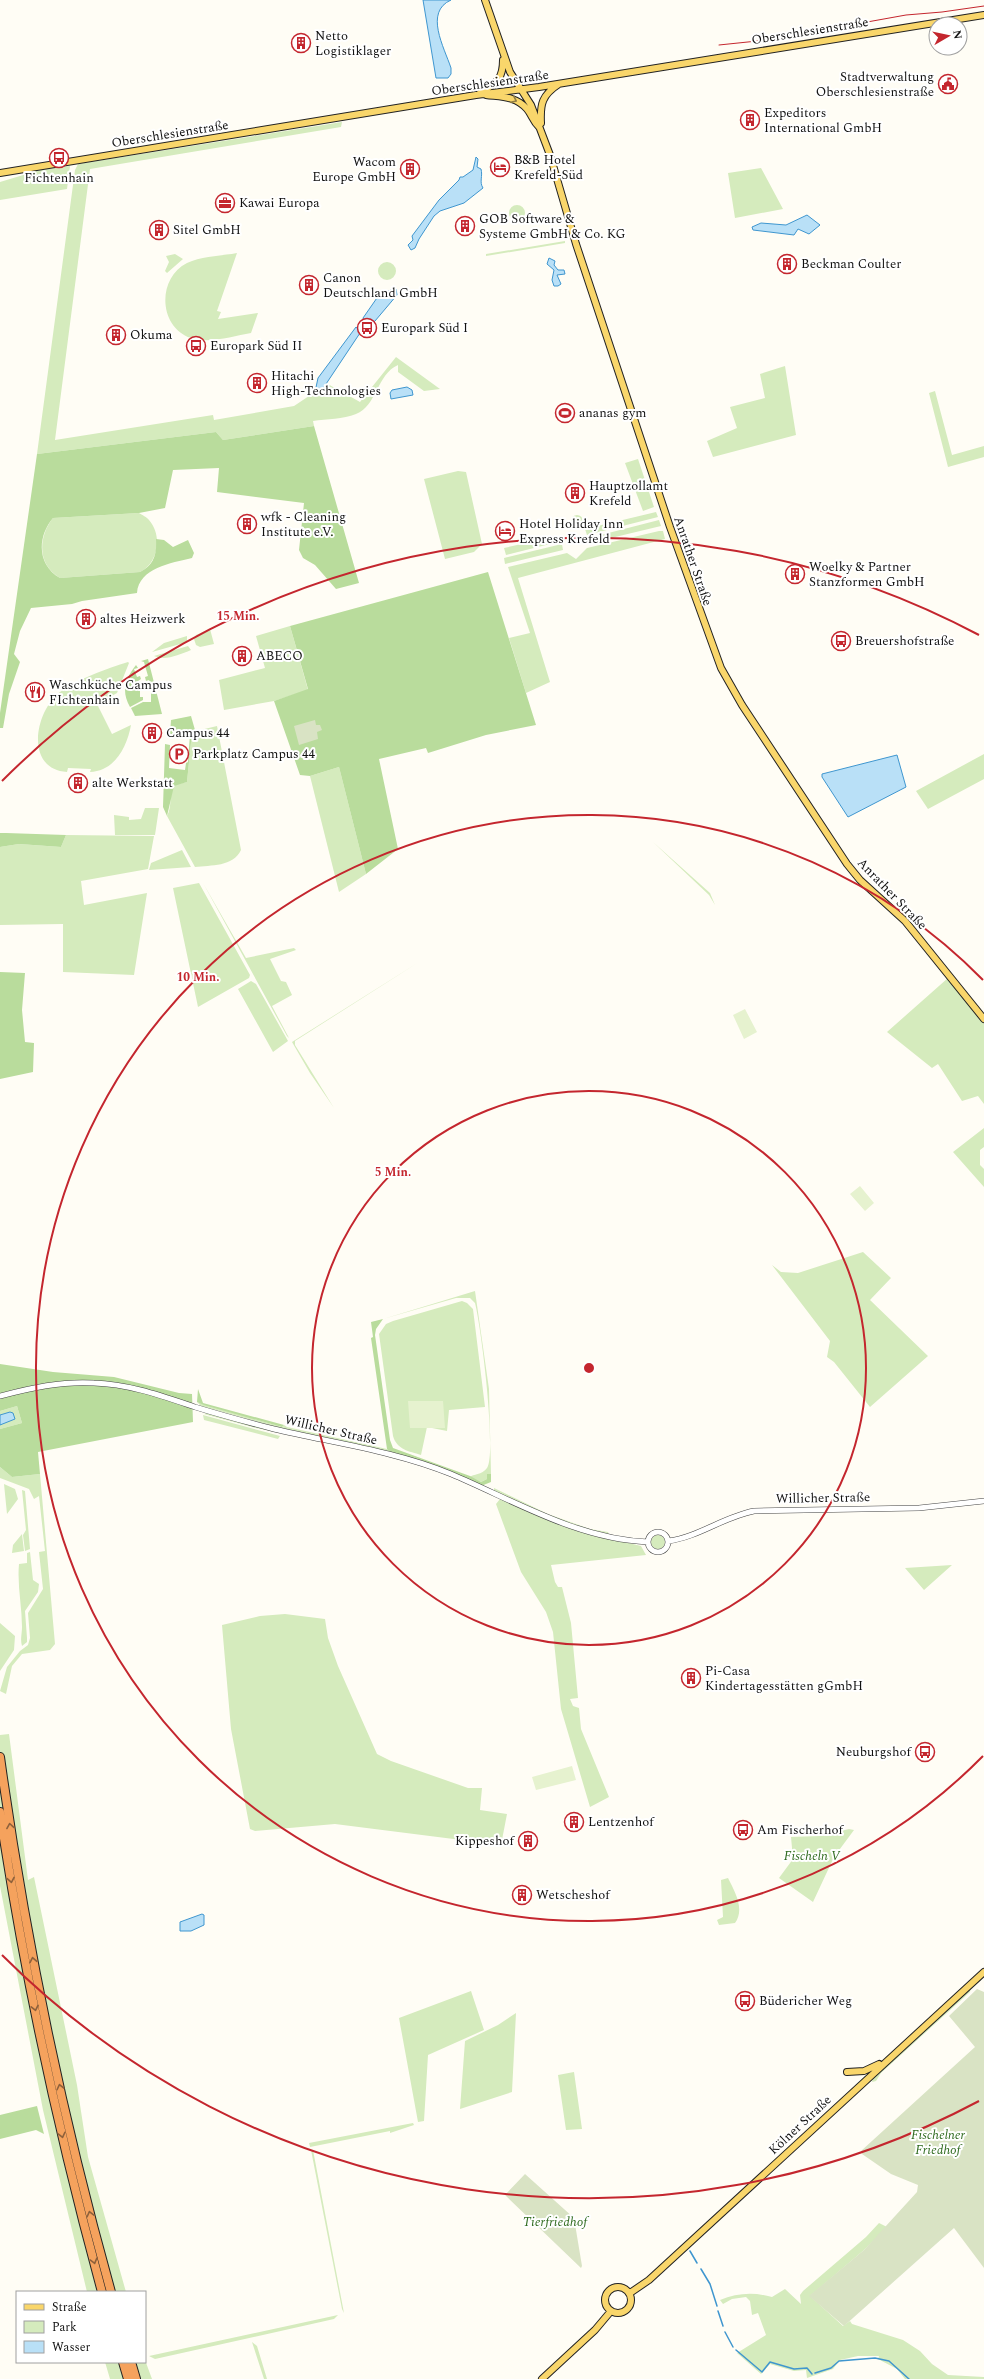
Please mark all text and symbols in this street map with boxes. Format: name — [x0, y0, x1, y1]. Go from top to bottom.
street label: Oberschlesienstraße — [750, 12, 870, 50]
north arrow — [928, 16, 968, 56]
place label: Netto Logistiklager — [315, 26, 391, 61]
text: N — [948, 29, 966, 40]
building icon: Netto Logistiklager — [290, 32, 312, 54]
street label: Oberschlesienstraße — [430, 65, 550, 101]
place label: Stadtverwaltung Oberschlesienstraße — [816, 67, 934, 102]
public building icon: Stadtverwaltung Oberschlesienstraße — [937, 73, 959, 95]
one-way arrow — [510, 96, 517, 104]
place label: Expeditors International GmbH — [764, 103, 882, 138]
building icon: Expeditors International GmbH — [739, 109, 761, 131]
street label: Oberschlesienstraße — [110, 115, 230, 153]
bus stop icon: Fichtenhain — [48, 147, 70, 169]
place label: B&B Hotel Krefeld-Süd — [514, 150, 583, 185]
place label: Wacom Europe GmbH — [312, 152, 396, 187]
hotel icon: B&B Hotel Krefeld-Süd — [489, 156, 511, 178]
building icon: Wacom Europe GmbH — [399, 158, 421, 180]
place label: Fichtenhain — [24, 168, 94, 188]
office icon: Kawai Europa — [214, 192, 236, 214]
place label: Kawai Europa — [239, 193, 320, 213]
place label: GOB Software & Systeme GmbH & Co. KG — [479, 209, 626, 244]
building icon: GOB Software & Systeme GmbH & Co. KG — [454, 215, 476, 237]
building icon: Sitel GmbH — [148, 219, 170, 241]
place label: Sitel GmbH — [173, 220, 241, 240]
building icon: Beckman Coulter — [776, 253, 798, 275]
place label: Beckman Coulter — [801, 254, 901, 274]
place label: Canon Deutschland GmbH — [323, 268, 438, 303]
building icon: Canon Deutschland GmbH — [298, 274, 320, 296]
bus stop icon: Europark Süd I — [356, 317, 378, 339]
place label: Europark Süd I — [381, 318, 468, 338]
building icon: Okuma — [105, 324, 127, 346]
place label: Okuma — [130, 325, 173, 345]
bus stop icon: Europark Süd II — [185, 335, 207, 357]
place label: Europark Süd II — [210, 336, 302, 356]
place label: Hitachi High-Technologies — [271, 366, 381, 401]
building icon: Hitachi High-Technologies — [246, 372, 268, 394]
sports icon: ananas gym — [554, 402, 576, 424]
place label: ananas gym — [579, 403, 646, 423]
place label: Hauptzollamt Krefeld — [589, 476, 668, 511]
building icon: Hauptzollamt Krefeld — [564, 482, 586, 504]
place label: wfk - Cleaning Institute e.V. — [260, 507, 346, 542]
building icon: wfk - Cleaning Institute e.V. — [236, 513, 258, 535]
place label: Hotel Holiday Inn Express Krefeld — [519, 514, 624, 549]
street label: Anrather Straße — [668, 514, 718, 608]
hotel icon: Hotel Holiday Inn Express Krefeld — [494, 520, 516, 542]
place label: Woelky & Partner Stanzformen GmbH — [809, 557, 925, 592]
building icon: Woelky & Partner Stanzformen GmbH — [784, 563, 806, 585]
text: 15 Min. — [216, 607, 260, 626]
building icon: altes Heizwerk — [75, 608, 97, 630]
place label: altes Heizwerk — [100, 609, 186, 629]
bus stop icon: Breuershofstraße — [830, 630, 852, 652]
place label: Breuershofstraße — [855, 631, 954, 651]
building icon: ABECO — [231, 645, 253, 667]
place label: ABECO — [256, 646, 303, 666]
place label: Waschküche Campus FIchtenhain — [49, 675, 172, 710]
restaurant icon: Waschküche Campus FIchtenhain — [24, 681, 46, 703]
building icon: Campus 44 — [141, 722, 163, 744]
place label: Campus 44 — [166, 723, 230, 743]
parking icon: Parkplatz Campus 44 — [168, 743, 190, 765]
place label: Parkplatz Campus 44 — [193, 744, 315, 764]
building icon: alte Werkstatt — [67, 772, 89, 794]
place label: alte Werkstatt — [92, 773, 173, 793]
street label: Anrather Straße — [852, 853, 932, 935]
text: 10 Min. — [176, 968, 220, 987]
text: 5 Min. — [375, 1163, 411, 1182]
centre of rings — [582, 1361, 596, 1375]
street label: Willicher Straße — [283, 1410, 379, 1450]
street label: Willicher Straße — [776, 1487, 870, 1509]
place label: Pi-Casa Kindertagesstätten gGmbH — [705, 1661, 863, 1696]
building icon: Pi-Casa Kindertagesstätten gGmbH — [680, 1667, 702, 1689]
bus stop icon: Neuburgshof — [914, 1741, 936, 1763]
place label: Neuburgshof — [836, 1742, 913, 1762]
building icon: Lentzenhof — [563, 1811, 585, 1833]
place label: Lentzenhof — [588, 1812, 655, 1832]
bus stop icon: Am Fischerhof — [732, 1819, 754, 1841]
place label: Am Fischerhof — [757, 1820, 845, 1840]
one-way arrow — [6, 1823, 15, 1829]
building icon: Kippeshof — [517, 1830, 539, 1852]
place label: Kippeshof — [455, 1831, 516, 1851]
park label: Fischeln V — [784, 1846, 841, 1866]
one-way arrow — [6, 1877, 15, 1884]
building icon: Wetscheshof — [511, 1884, 533, 1906]
place label: Wetscheshof — [536, 1885, 611, 1905]
one-way arrow — [30, 1957, 38, 1963]
bus stop icon: Büdericher Weg — [734, 1990, 756, 2012]
place label: Büdericher Weg — [759, 1991, 852, 2011]
one-way arrow — [30, 2005, 38, 2011]
one-way arrow — [56, 2084, 64, 2090]
street label: Kölner Straße — [764, 2090, 836, 2160]
park label: Fischelner Friedhof — [911, 2125, 966, 2160]
one-way arrow — [58, 2132, 66, 2138]
one-way arrow — [86, 2211, 95, 2218]
park label: Tierfriedhof — [523, 2212, 589, 2232]
one-way arrow — [89, 2258, 98, 2265]
legend — [16, 2291, 146, 2363]
text: Straße — [52, 2298, 87, 2317]
text: Park — [52, 2318, 77, 2337]
text: Wasser — [52, 2338, 90, 2357]

